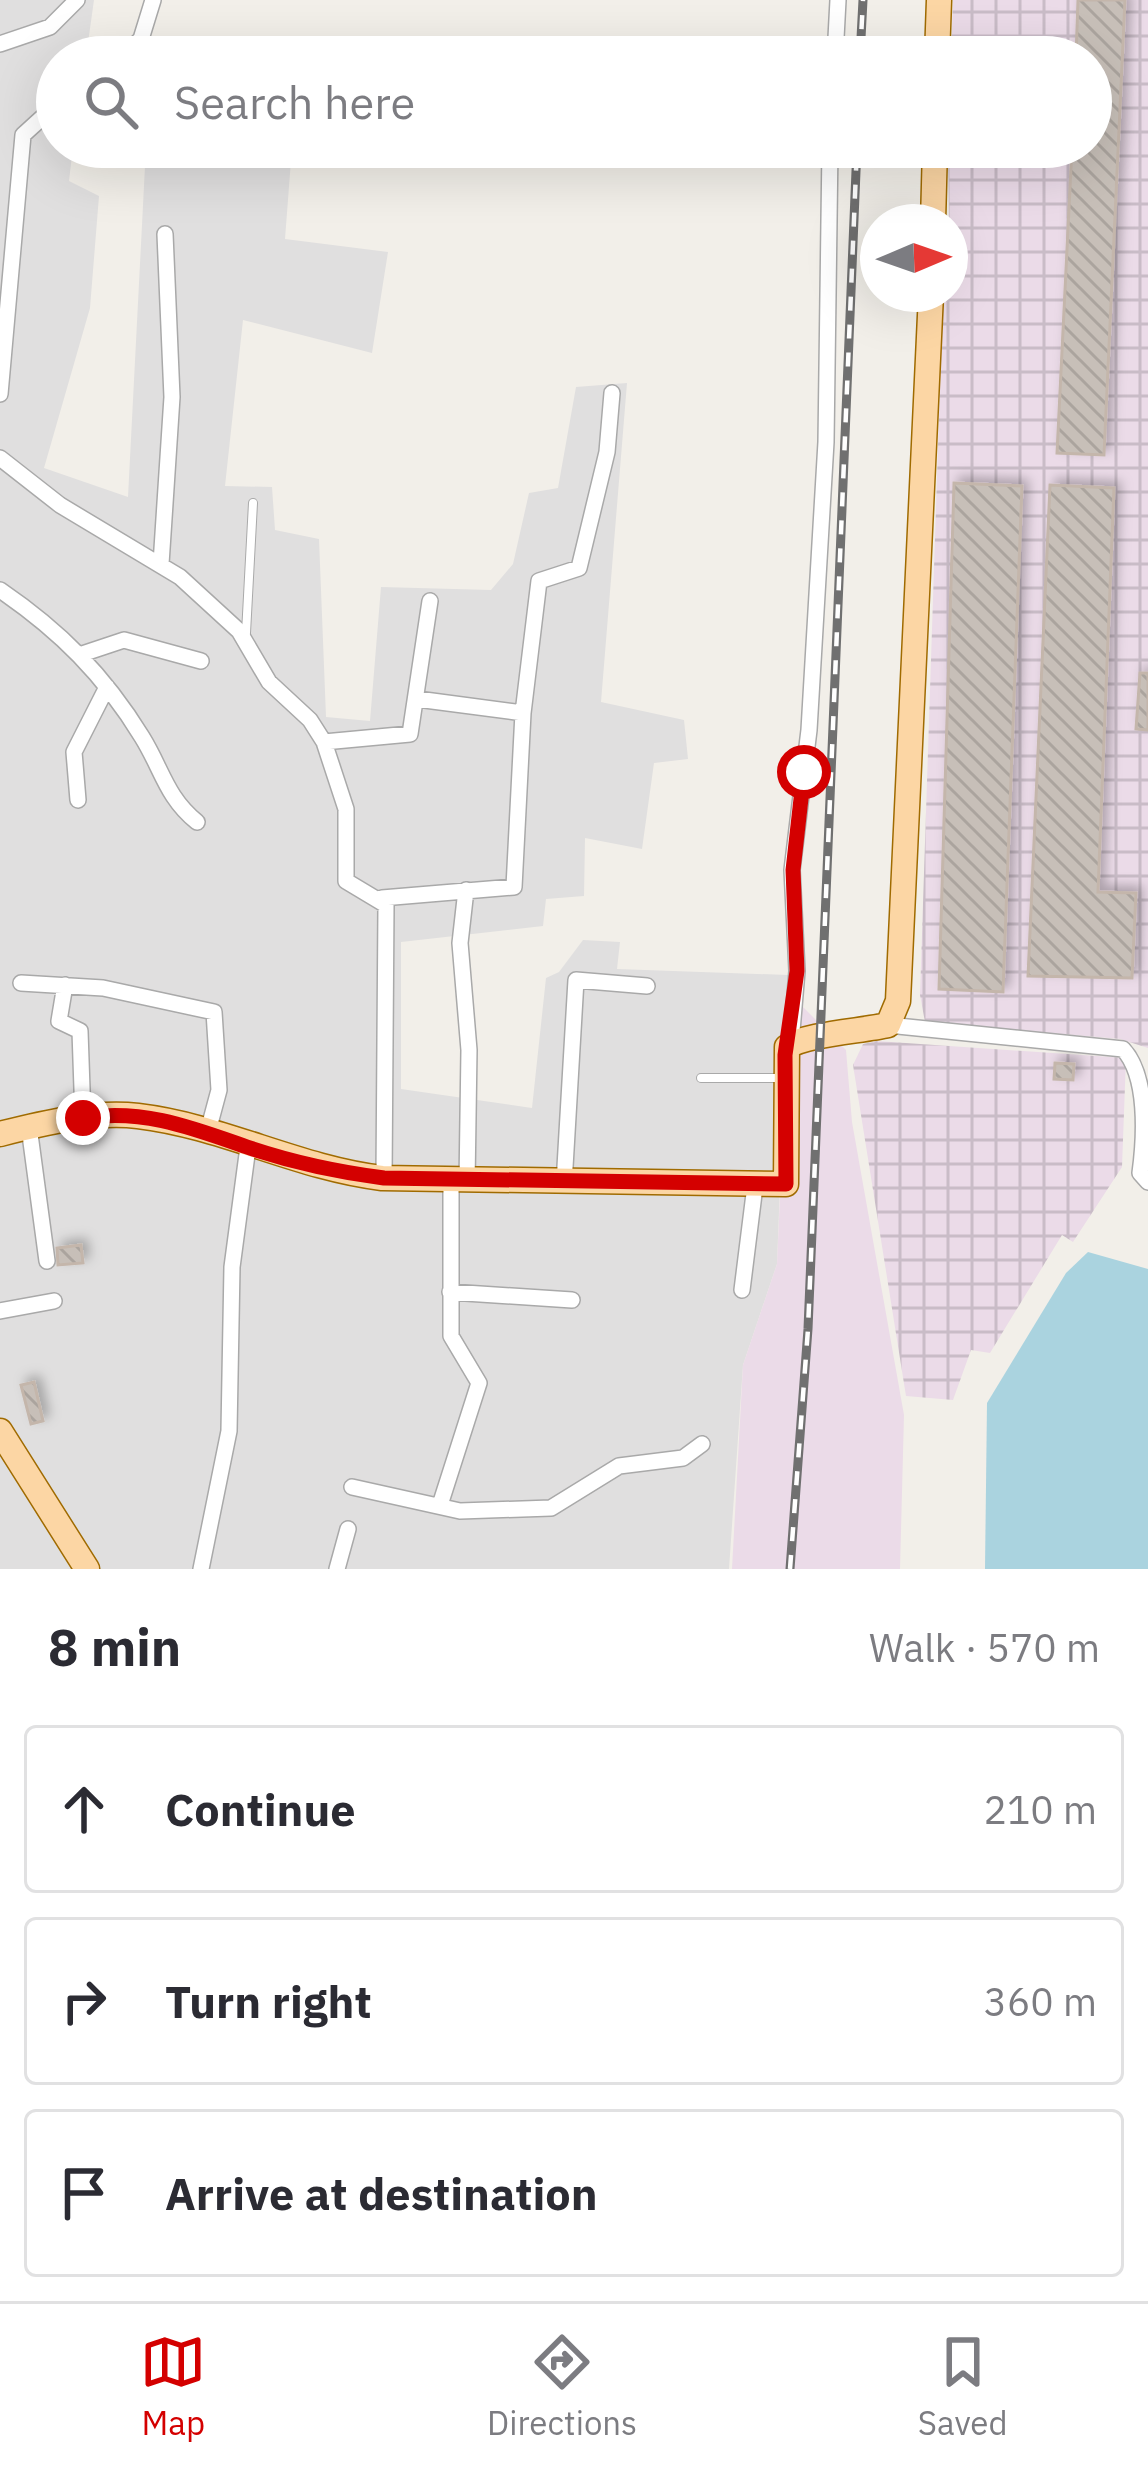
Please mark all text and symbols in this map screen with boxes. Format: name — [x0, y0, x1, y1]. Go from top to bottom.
search box — [36, 36, 1112, 168]
icon: search — [78, 69, 144, 135]
text: Search here — [174, 73, 415, 131]
north arrow — [860, 204, 968, 312]
route start — [777, 745, 831, 799]
route end — [56, 1091, 110, 1145]
text: 8 min — [48, 1614, 181, 1680]
text: Walk · 570 m — [869, 1622, 1100, 1673]
icon: ahead — [51, 1776, 117, 1842]
text: Continue — [165, 1780, 356, 1838]
text: 210 m — [984, 1784, 1097, 1835]
icon: right — [51, 1968, 117, 2034]
text: Turn right — [165, 1972, 372, 2030]
text: 360 m — [984, 1976, 1097, 2027]
icon: arrive — [51, 2160, 117, 2226]
text: Arrive at destination — [165, 2164, 598, 2222]
tab: Map — [140, 2329, 206, 2444]
tab: Directions — [487, 2329, 637, 2444]
tab: Saved — [918, 2329, 1008, 2444]

